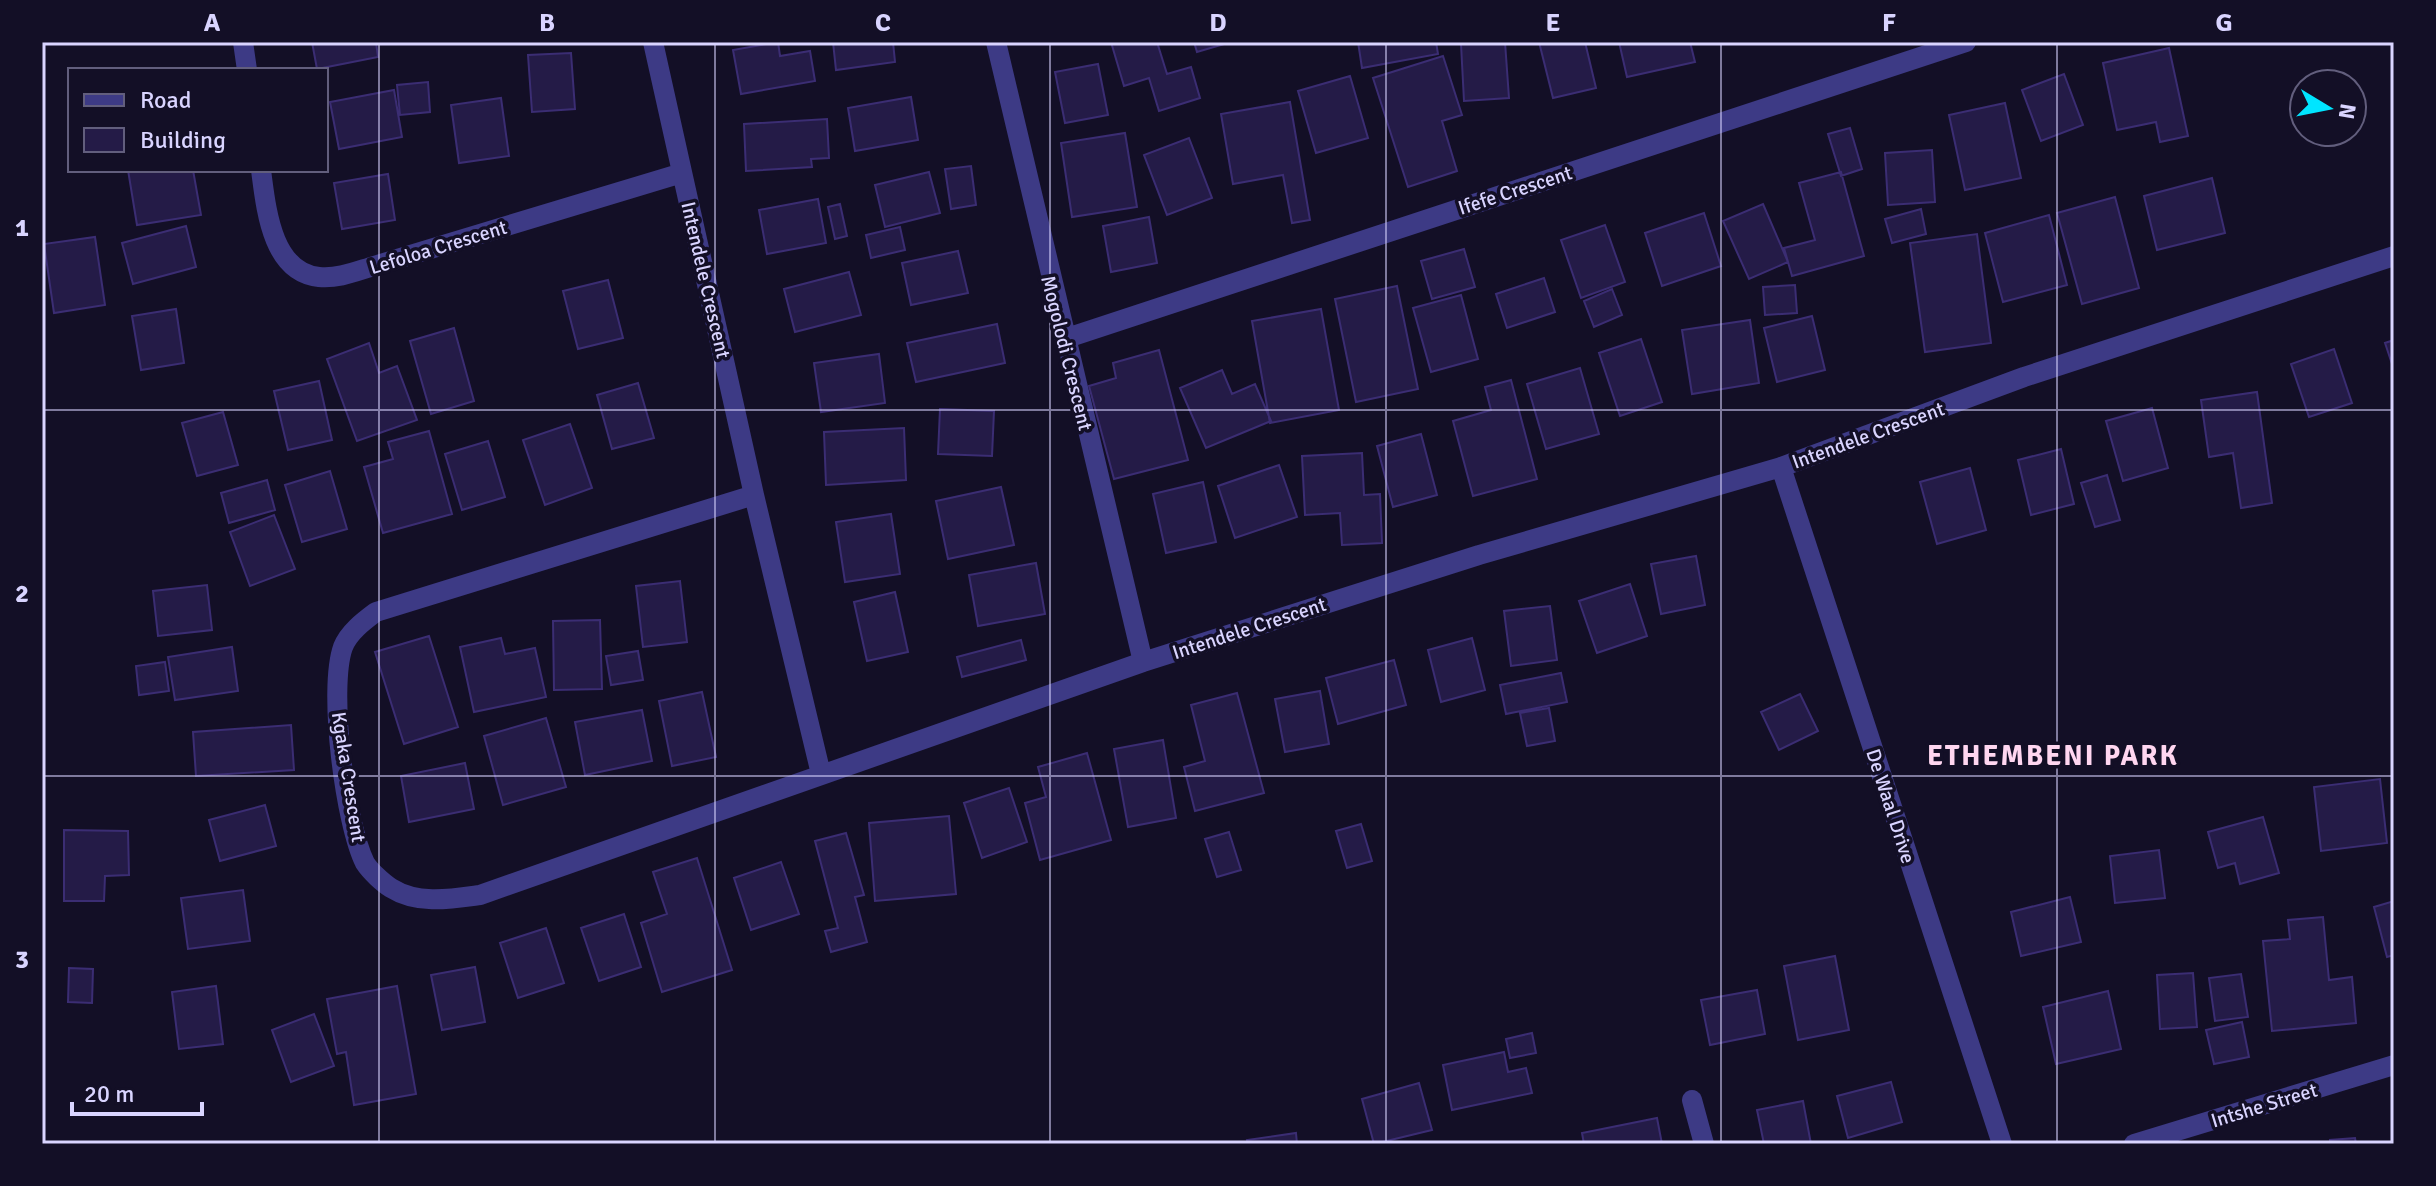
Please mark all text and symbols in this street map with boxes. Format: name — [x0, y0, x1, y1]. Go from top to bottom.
text: A — [204, 7, 221, 39]
text: B — [539, 7, 555, 39]
text: C — [875, 7, 891, 39]
text: D — [1209, 7, 1227, 39]
text: E — [1546, 7, 1560, 39]
text: F — [1882, 7, 1896, 39]
text: G — [2215, 7, 2233, 39]
legend — [68, 68, 328, 172]
north arrow — [2288, 68, 2368, 148]
text: Road — [140, 85, 191, 115]
text: N — [2333, 102, 2362, 121]
text: Building — [140, 125, 226, 155]
street label: Ifefe Crescent — [1455, 160, 1575, 221]
street label: Intendele Crescent — [675, 199, 736, 361]
text: 1 — [15, 212, 29, 244]
street label: Lefoloa Crescent — [366, 215, 510, 280]
street label: Mogolodi Crescent — [1035, 273, 1098, 433]
street label: Intendele Crescent — [1789, 396, 1948, 475]
text: 2 — [15, 578, 29, 610]
street label: Intendele Crescent — [1169, 592, 1329, 665]
street label: Kgaka Crescent — [326, 710, 371, 844]
district label: ETHEMBENI PARK — [1927, 739, 2179, 773]
street label: De Waal Drive — [1860, 746, 1921, 867]
text: 3 — [15, 944, 29, 976]
scale bar — [72, 1066, 202, 1116]
street label: Intshe Street — [2208, 1077, 2320, 1134]
text: 20 m — [84, 1079, 134, 1109]

